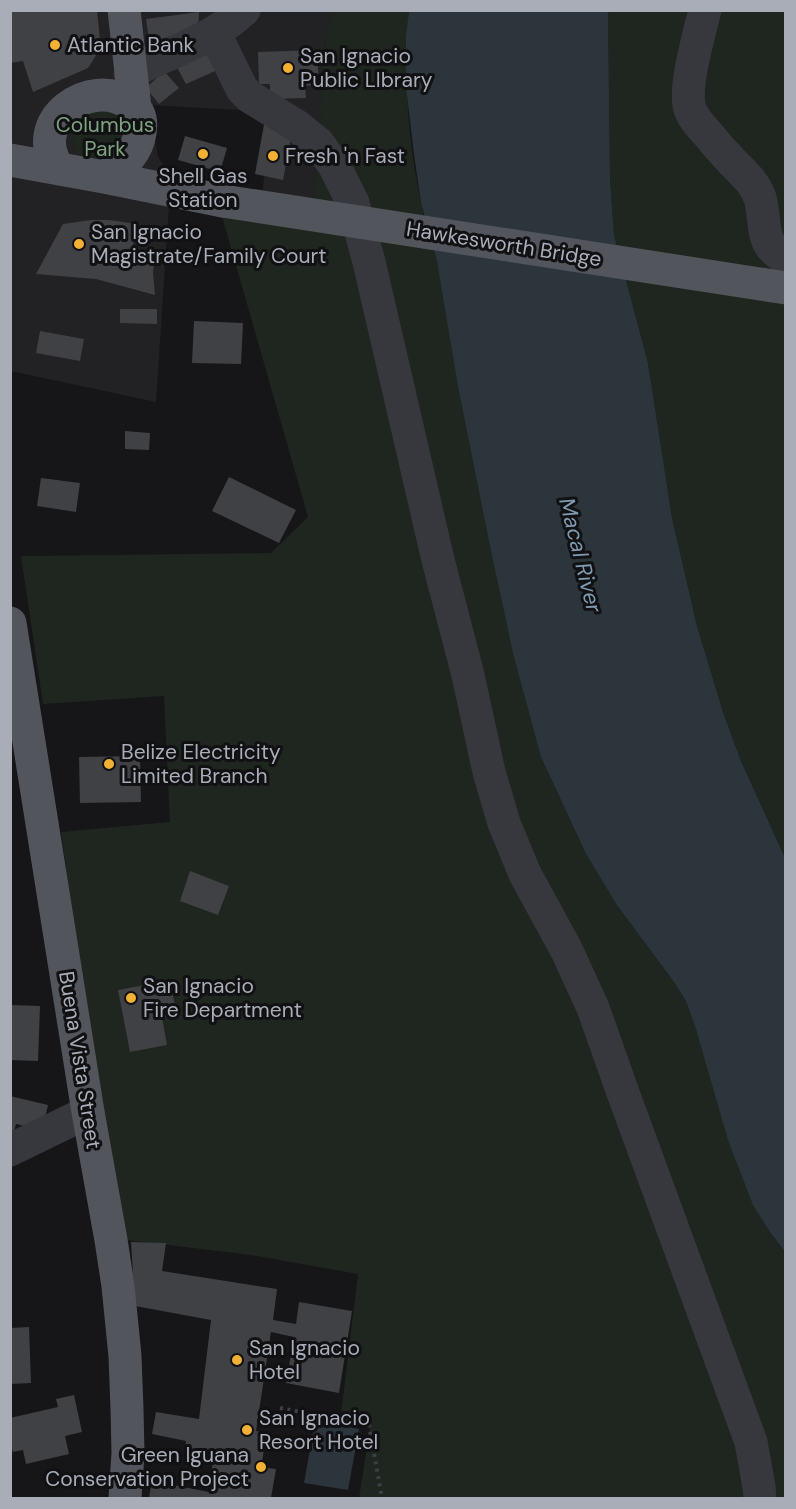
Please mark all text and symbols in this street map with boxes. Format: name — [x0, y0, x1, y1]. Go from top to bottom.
place label: Atlantic Bank — [67, 31, 194, 59]
marker: Atlantic Bank — [48, 38, 62, 52]
place label: San Ignacio Public LIbrary — [300, 42, 433, 94]
marker: San Ignacio Public LIbrary — [281, 61, 295, 75]
park label: Columbus Park — [56, 111, 154, 163]
place label: Fresh 'n Fast — [285, 142, 405, 170]
marker: Shell Gas Station — [196, 147, 210, 161]
marker: Fresh 'n Fast — [266, 149, 280, 163]
place label: Shell Gas Station — [158, 162, 248, 214]
street label: Hawkesworth Bridge — [404, 215, 604, 273]
place label: San Ignacio Magistrate/Family Court — [91, 218, 327, 270]
marker: San Ignacio Magistrate/Family Court — [72, 237, 86, 251]
water label: Macal River — [552, 495, 609, 616]
place label: Belize Electricity Limited Branch — [121, 738, 281, 790]
marker: Belize Electricity Limited Branch — [102, 757, 116, 771]
street label: Buena Vista Street — [52, 969, 108, 1151]
place label: San Ignacio Fire Department — [143, 972, 302, 1024]
marker: San Ignacio Fire Department — [124, 991, 138, 1005]
place label: San Ignacio Hotel — [249, 1334, 360, 1386]
marker: San Ignacio Hotel — [230, 1353, 244, 1367]
place label: San Ignacio Resort Hotel — [259, 1404, 378, 1456]
marker: San Ignacio Resort Hotel — [240, 1423, 254, 1437]
place label: Green Iguana Conservation Project — [45, 1441, 249, 1493]
marker: Green Iguana Conservation Project — [254, 1460, 268, 1474]

